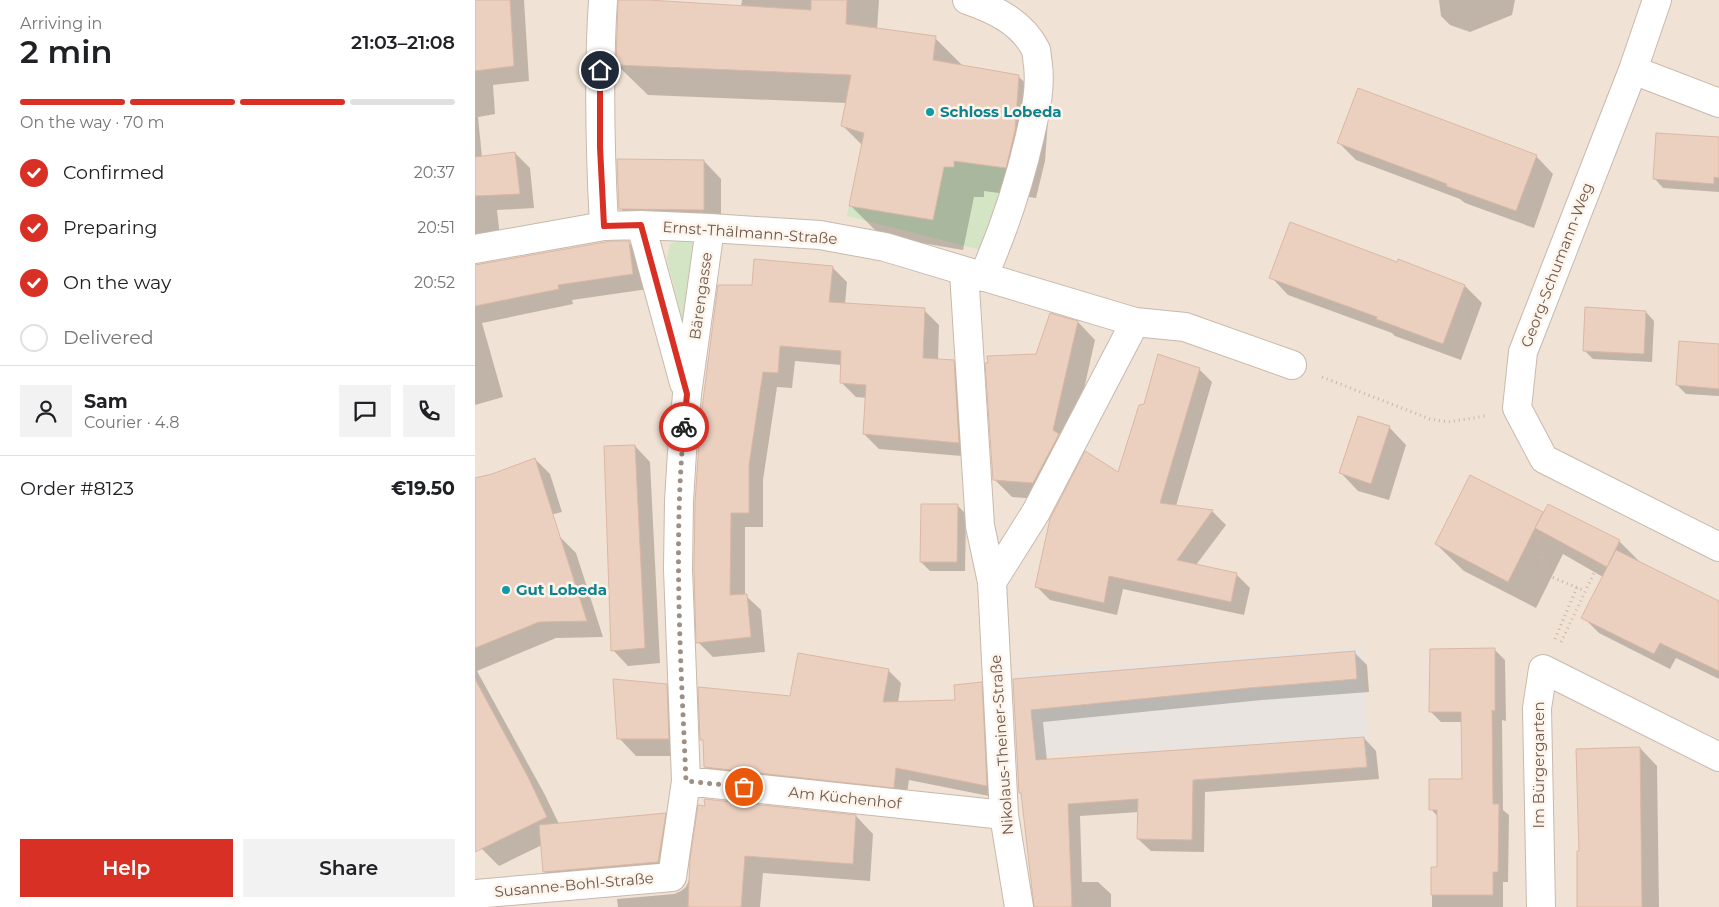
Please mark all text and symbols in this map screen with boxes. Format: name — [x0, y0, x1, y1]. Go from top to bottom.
text: Arriving in — [20, 14, 102, 33]
text: 21:03–21:08 — [351, 31, 455, 54]
text: 2 min — [20, 32, 112, 71]
pin — [579, 49, 621, 91]
icon: home — [586, 56, 614, 84]
place label: Schloss Lobeda — [940, 102, 1062, 121]
marker: Schloss Lobeda — [924, 106, 936, 118]
text: On the way · 70 m — [20, 113, 164, 132]
icon: check — [20, 159, 48, 187]
text: Confirmed — [63, 161, 164, 184]
text: 20:37 — [414, 163, 455, 182]
street label: Georg-Schumann-Weg — [1516, 180, 1597, 350]
icon: check — [20, 214, 48, 242]
text: Preparing — [63, 216, 158, 239]
street label: Ernst-Thälmann-Straße — [662, 217, 838, 248]
text: 20:51 — [417, 218, 455, 237]
street label: Bärengasse — [685, 251, 716, 341]
icon: check — [20, 269, 48, 297]
text: On the way — [63, 271, 171, 294]
text: 20:52 — [414, 273, 455, 292]
text: Delivered — [63, 326, 154, 349]
button: person — [20, 385, 72, 437]
button: chat — [339, 385, 391, 437]
button: phone — [403, 385, 455, 437]
text: Sam — [84, 390, 128, 413]
courier — [659, 402, 709, 452]
text: Courier · 4.8 — [84, 413, 180, 432]
icon: bike — [670, 413, 698, 441]
text: Order #8123 — [20, 477, 134, 500]
text: €19.50 — [391, 477, 455, 500]
place label: Gut Lobeda — [516, 580, 607, 599]
marker: Gut Lobeda — [500, 584, 512, 596]
street label: Nikolaus-Theiner-Straße — [986, 654, 1017, 836]
street label: Im Bürgergarten — [1529, 701, 1548, 829]
pin — [723, 766, 765, 808]
icon: bag — [730, 773, 758, 801]
street label: Am Küchenhof — [788, 782, 903, 813]
button: Help — [20, 839, 233, 897]
button: Share — [243, 839, 455, 897]
street label: Susanne-Bohl-Straße — [494, 868, 654, 901]

